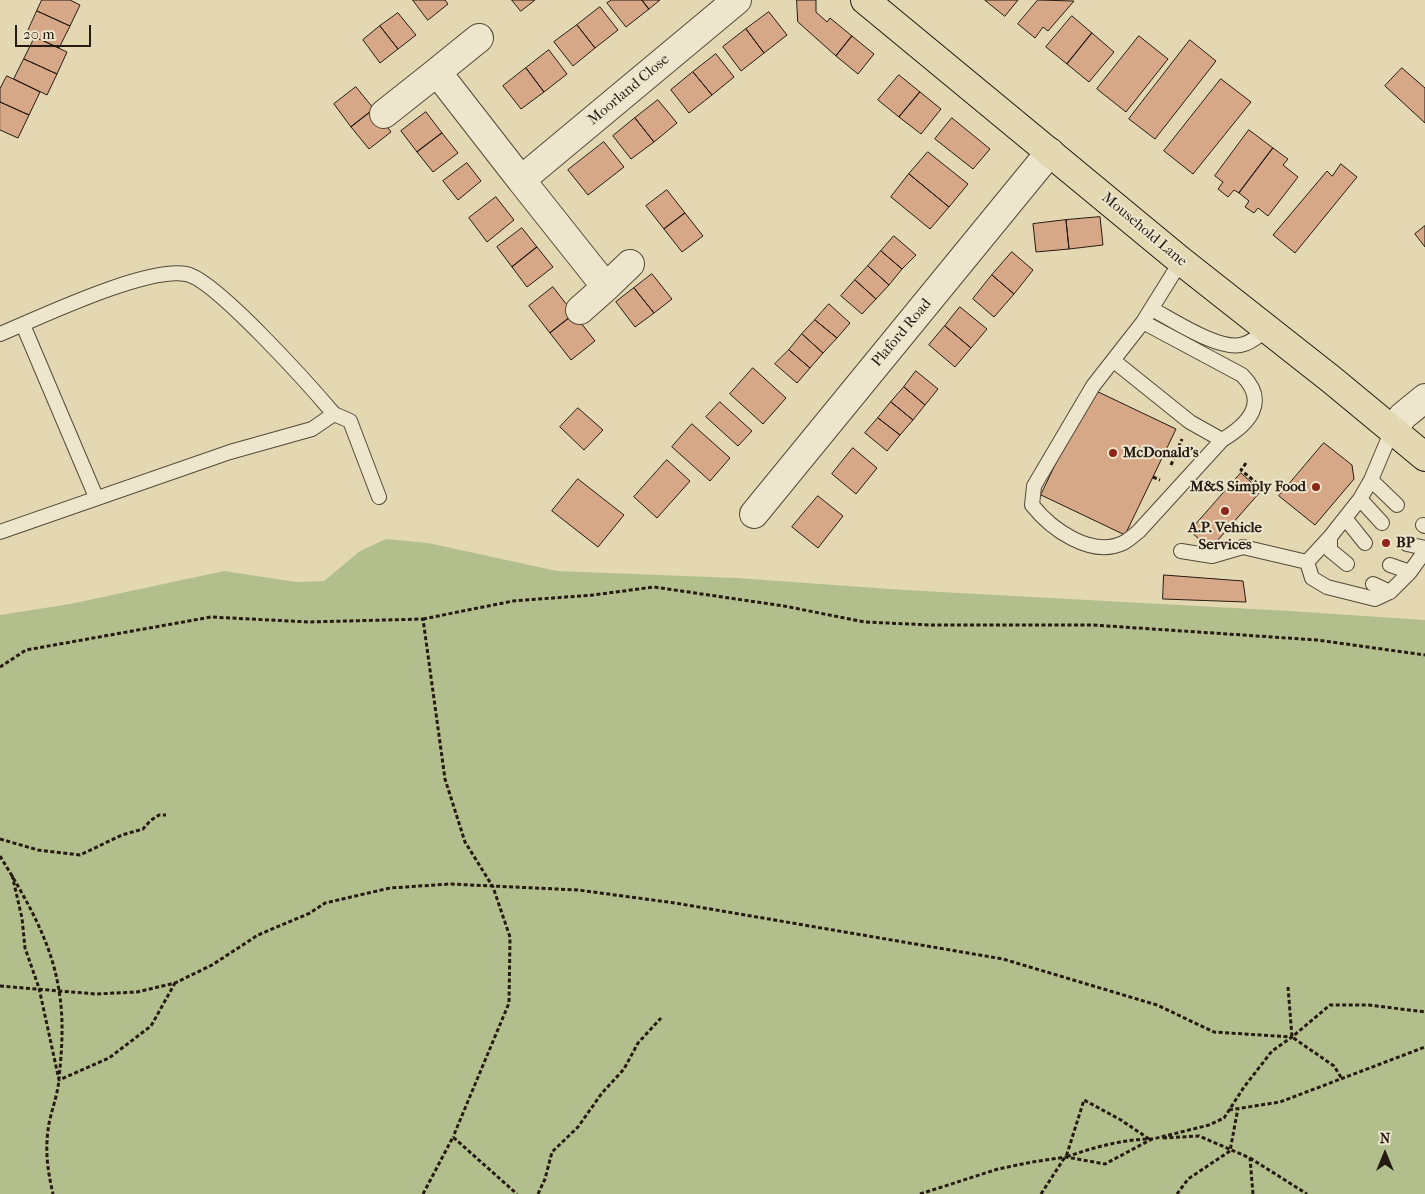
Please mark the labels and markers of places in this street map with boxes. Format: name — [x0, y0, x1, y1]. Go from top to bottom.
place label: McDonald’s — [1123, 444, 1199, 462]
marker: McDonald’s — [1107, 447, 1119, 459]
place label: M&S Simply Food — [1190, 478, 1306, 496]
marker: M&S Simply Food — [1310, 481, 1322, 493]
marker: A.P. Vehicle Services — [1219, 505, 1231, 517]
place label: A.P. Vehicle Services — [1188, 519, 1262, 554]
place label: BP — [1396, 534, 1415, 552]
marker: BP — [1380, 537, 1392, 549]

